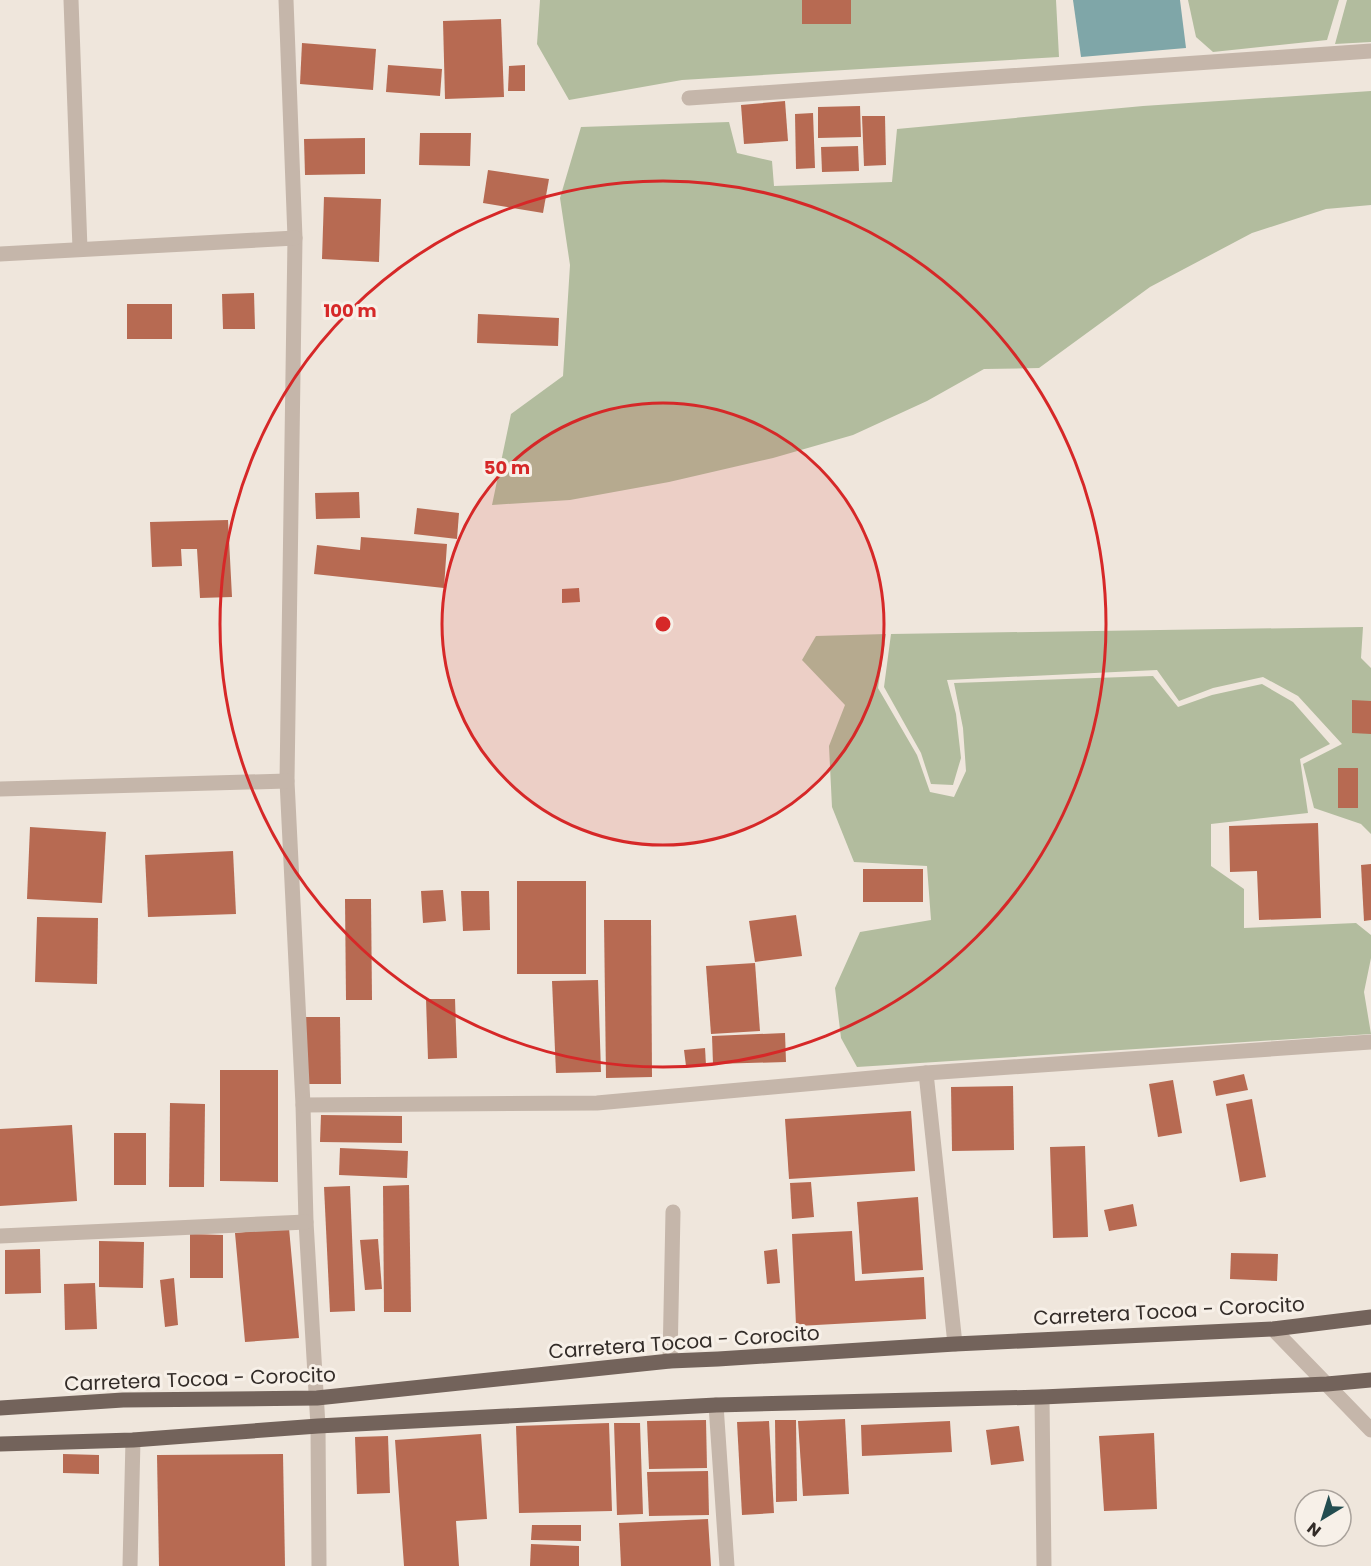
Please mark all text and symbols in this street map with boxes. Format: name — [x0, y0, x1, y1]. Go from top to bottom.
text: 100 m — [323, 298, 377, 323]
text: 50 m — [484, 455, 530, 480]
centre of rings — [653, 614, 673, 634]
street label: Carretera Tocoa - Corocito — [1033, 1290, 1305, 1332]
street label: Carretera Tocoa - Corocito — [548, 1319, 820, 1365]
street label: Carretera Tocoa - Corocito — [64, 1360, 336, 1398]
north arrow — [1293, 1488, 1353, 1548]
text: N — [1302, 1517, 1326, 1542]

